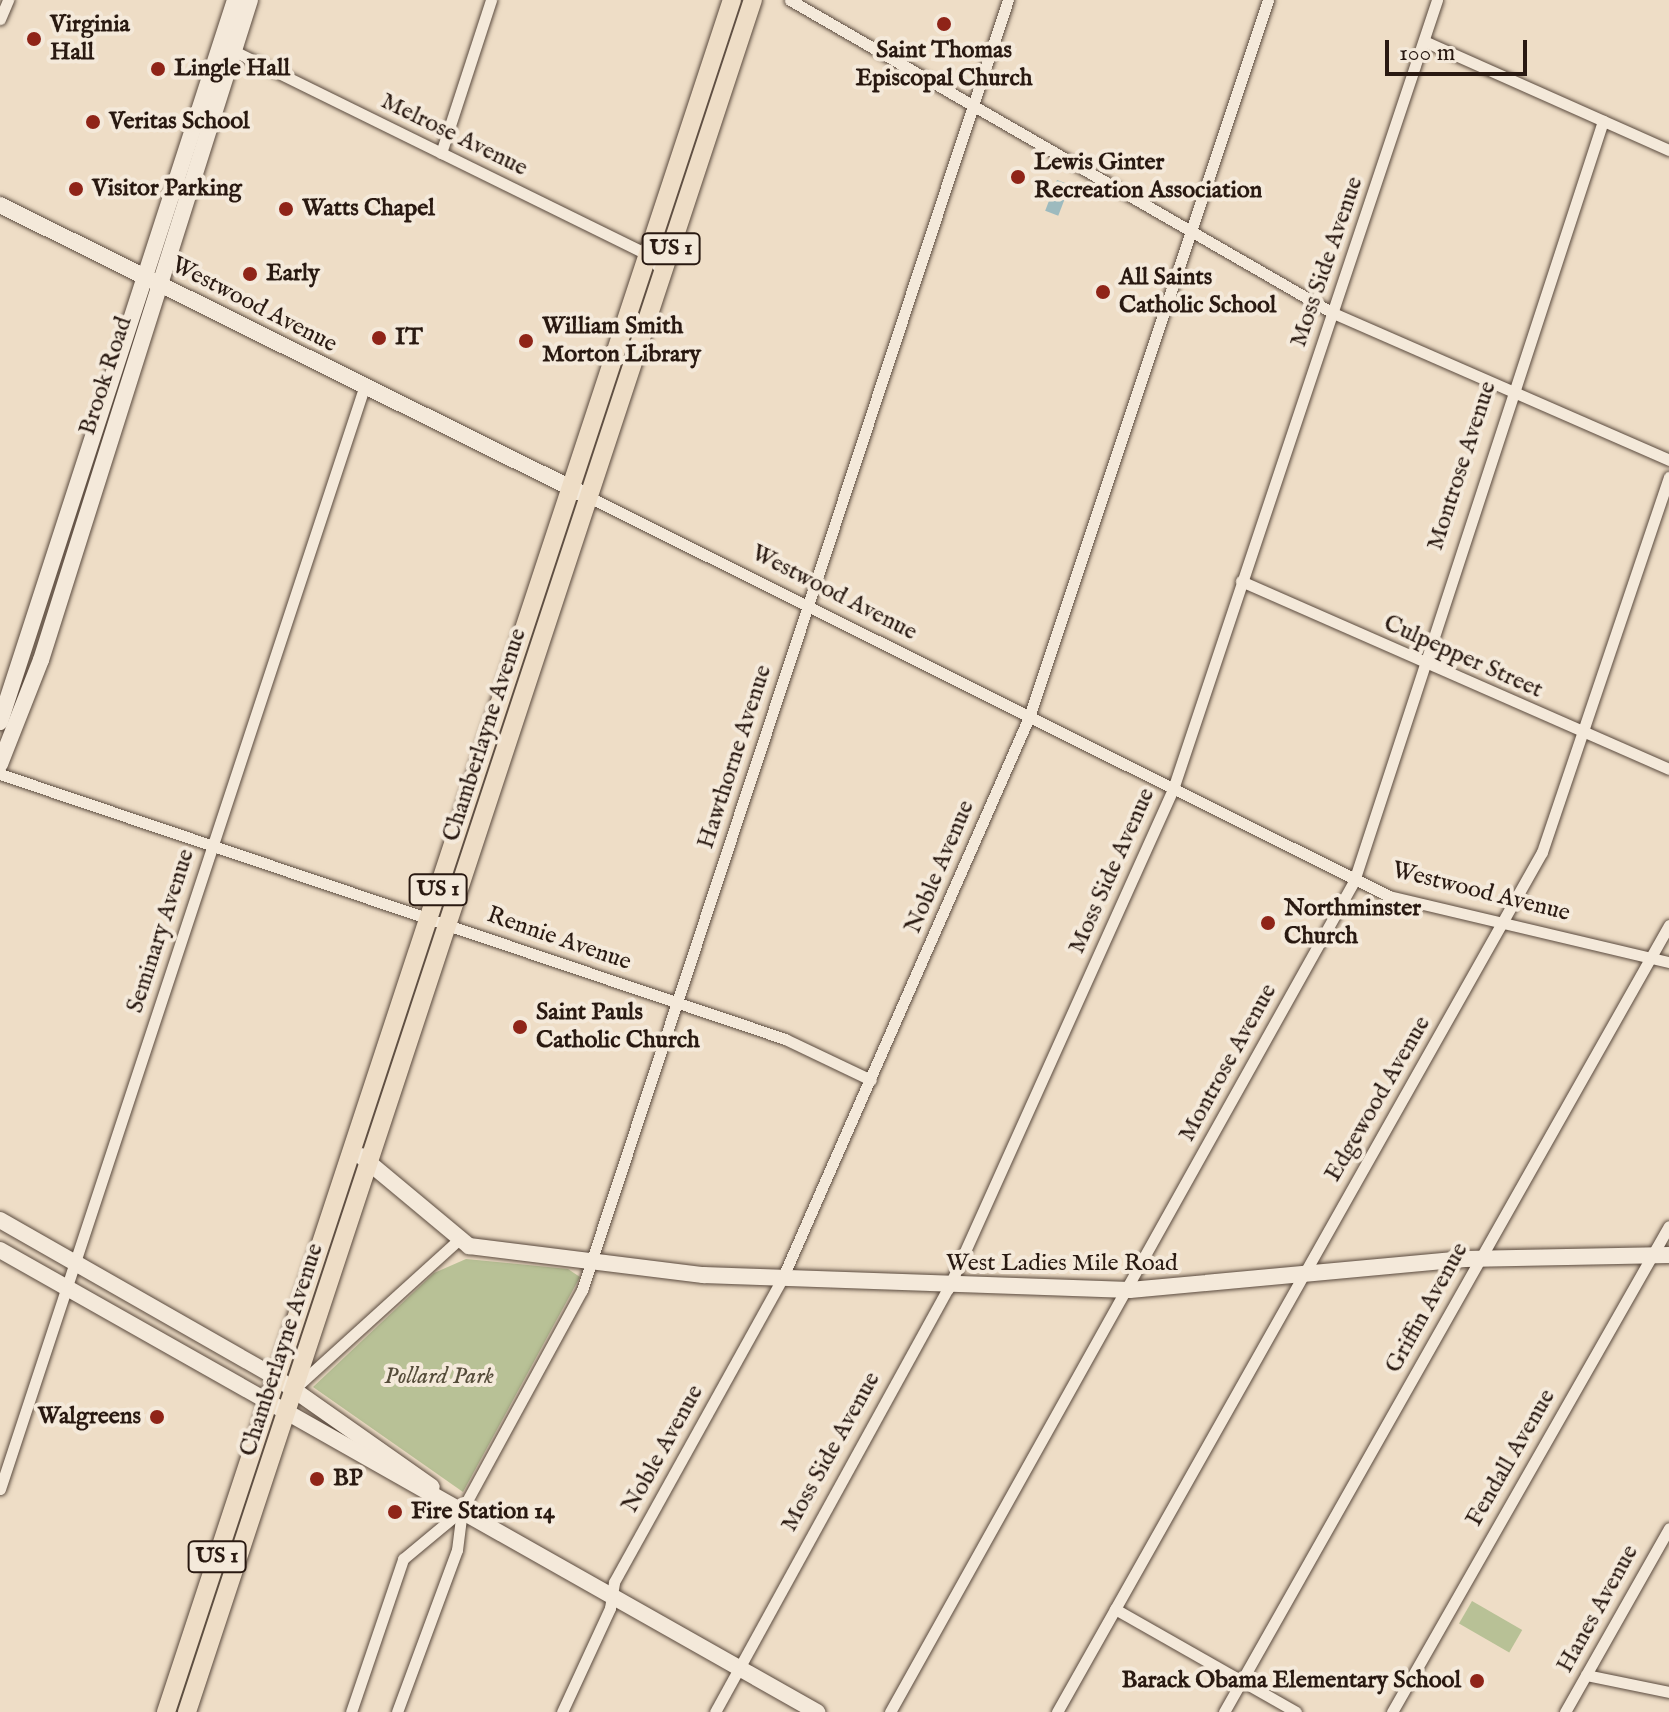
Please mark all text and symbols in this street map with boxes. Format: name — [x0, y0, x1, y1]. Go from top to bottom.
place label: Virginia Hall — [50, 11, 130, 67]
marker: Saint Thomas Episcopal Church — [935, 15, 953, 33]
scale bar — [1389, 24, 1531, 74]
marker: Virginia Hall — [25, 30, 43, 48]
place label: Saint Thomas Episcopal Church — [856, 37, 1032, 93]
text: 100 m — [1399, 38, 1455, 69]
place label: Lingle Hall — [174, 55, 290, 83]
marker: Lingle Hall — [149, 60, 167, 78]
street label: Melrose Avenue — [376, 87, 532, 183]
place label: Veritas School — [109, 108, 250, 136]
marker: Veritas School — [84, 113, 102, 131]
place label: Lewis Ginter Recreation Association — [1034, 149, 1262, 205]
marker: Lewis Ginter Recreation Association — [1009, 168, 1027, 186]
street label: Moss Side Avenue — [1284, 173, 1370, 351]
place label: Visitor Parking — [92, 175, 242, 203]
marker: Visitor Parking — [67, 180, 85, 198]
place label: Watts Chapel — [302, 195, 435, 223]
marker: Watts Chapel — [277, 200, 295, 218]
road number: US 1 — [641, 231, 701, 267]
street label: Westwood Avenue — [166, 251, 342, 359]
place label: Early — [266, 260, 320, 288]
place label: All Saints Catholic School — [1119, 264, 1276, 320]
marker: Early — [241, 265, 259, 283]
marker: All Saints Catholic School — [1094, 283, 1112, 301]
street label: Brook Road — [73, 313, 139, 439]
place label: William Smith Morton Library — [542, 313, 701, 369]
place label: IT — [395, 324, 423, 352]
marker: IT — [370, 329, 388, 347]
marker: William Smith Morton Library — [517, 332, 535, 350]
street label: Montrose Avenue — [1421, 378, 1503, 554]
street label: Westwood Avenue — [746, 539, 922, 647]
street label: Culpepper Street — [1379, 609, 1547, 705]
street label: Chamberlayne Avenue — [437, 625, 533, 845]
street label: Hawthorne Avenue — [692, 662, 778, 852]
street label: Moss Side Avenue — [1063, 784, 1161, 958]
street label: Noble Avenue — [899, 796, 981, 938]
street label: Seminary Avenue — [121, 845, 201, 1017]
street label: Westwood Avenue — [1389, 856, 1573, 928]
road number: US 1 — [408, 872, 468, 908]
place label: Northminster Church — [1284, 895, 1421, 951]
street label: Rennie Avenue — [483, 901, 635, 977]
marker: Northminster Church — [1259, 914, 1277, 932]
street label: Montrose Avenue — [1173, 979, 1283, 1147]
place label: Saint Pauls Catholic Church — [536, 999, 700, 1055]
street label: Edgewood Avenue — [1319, 1011, 1437, 1187]
marker: Saint Pauls Catholic Church — [511, 1018, 529, 1036]
street label: Griffin Avenue — [1379, 1238, 1475, 1378]
street label: Chamberlayne Avenue — [234, 1240, 330, 1460]
street label: West Ladies Mile Road — [946, 1250, 1178, 1278]
park label: Pollard Park — [384, 1363, 494, 1391]
street label: Moss Side Avenue — [775, 1367, 887, 1537]
street label: Noble Avenue — [616, 1380, 710, 1518]
street label: Fendall Avenue — [1460, 1384, 1562, 1532]
place label: Walgreens — [38, 1403, 141, 1431]
marker: Walgreens — [148, 1408, 166, 1426]
place label: BP — [333, 1465, 363, 1493]
marker: BP — [308, 1470, 326, 1488]
place label: Fire Station 14 — [411, 1498, 555, 1526]
marker: Fire Station 14 — [386, 1503, 404, 1521]
road number: US 1 — [187, 1539, 247, 1575]
street label: Hanes Avenue — [1551, 1540, 1645, 1678]
place label: Barack Obama Elementary School — [1122, 1667, 1461, 1695]
marker: Barack Obama Elementary School — [1468, 1672, 1486, 1690]

